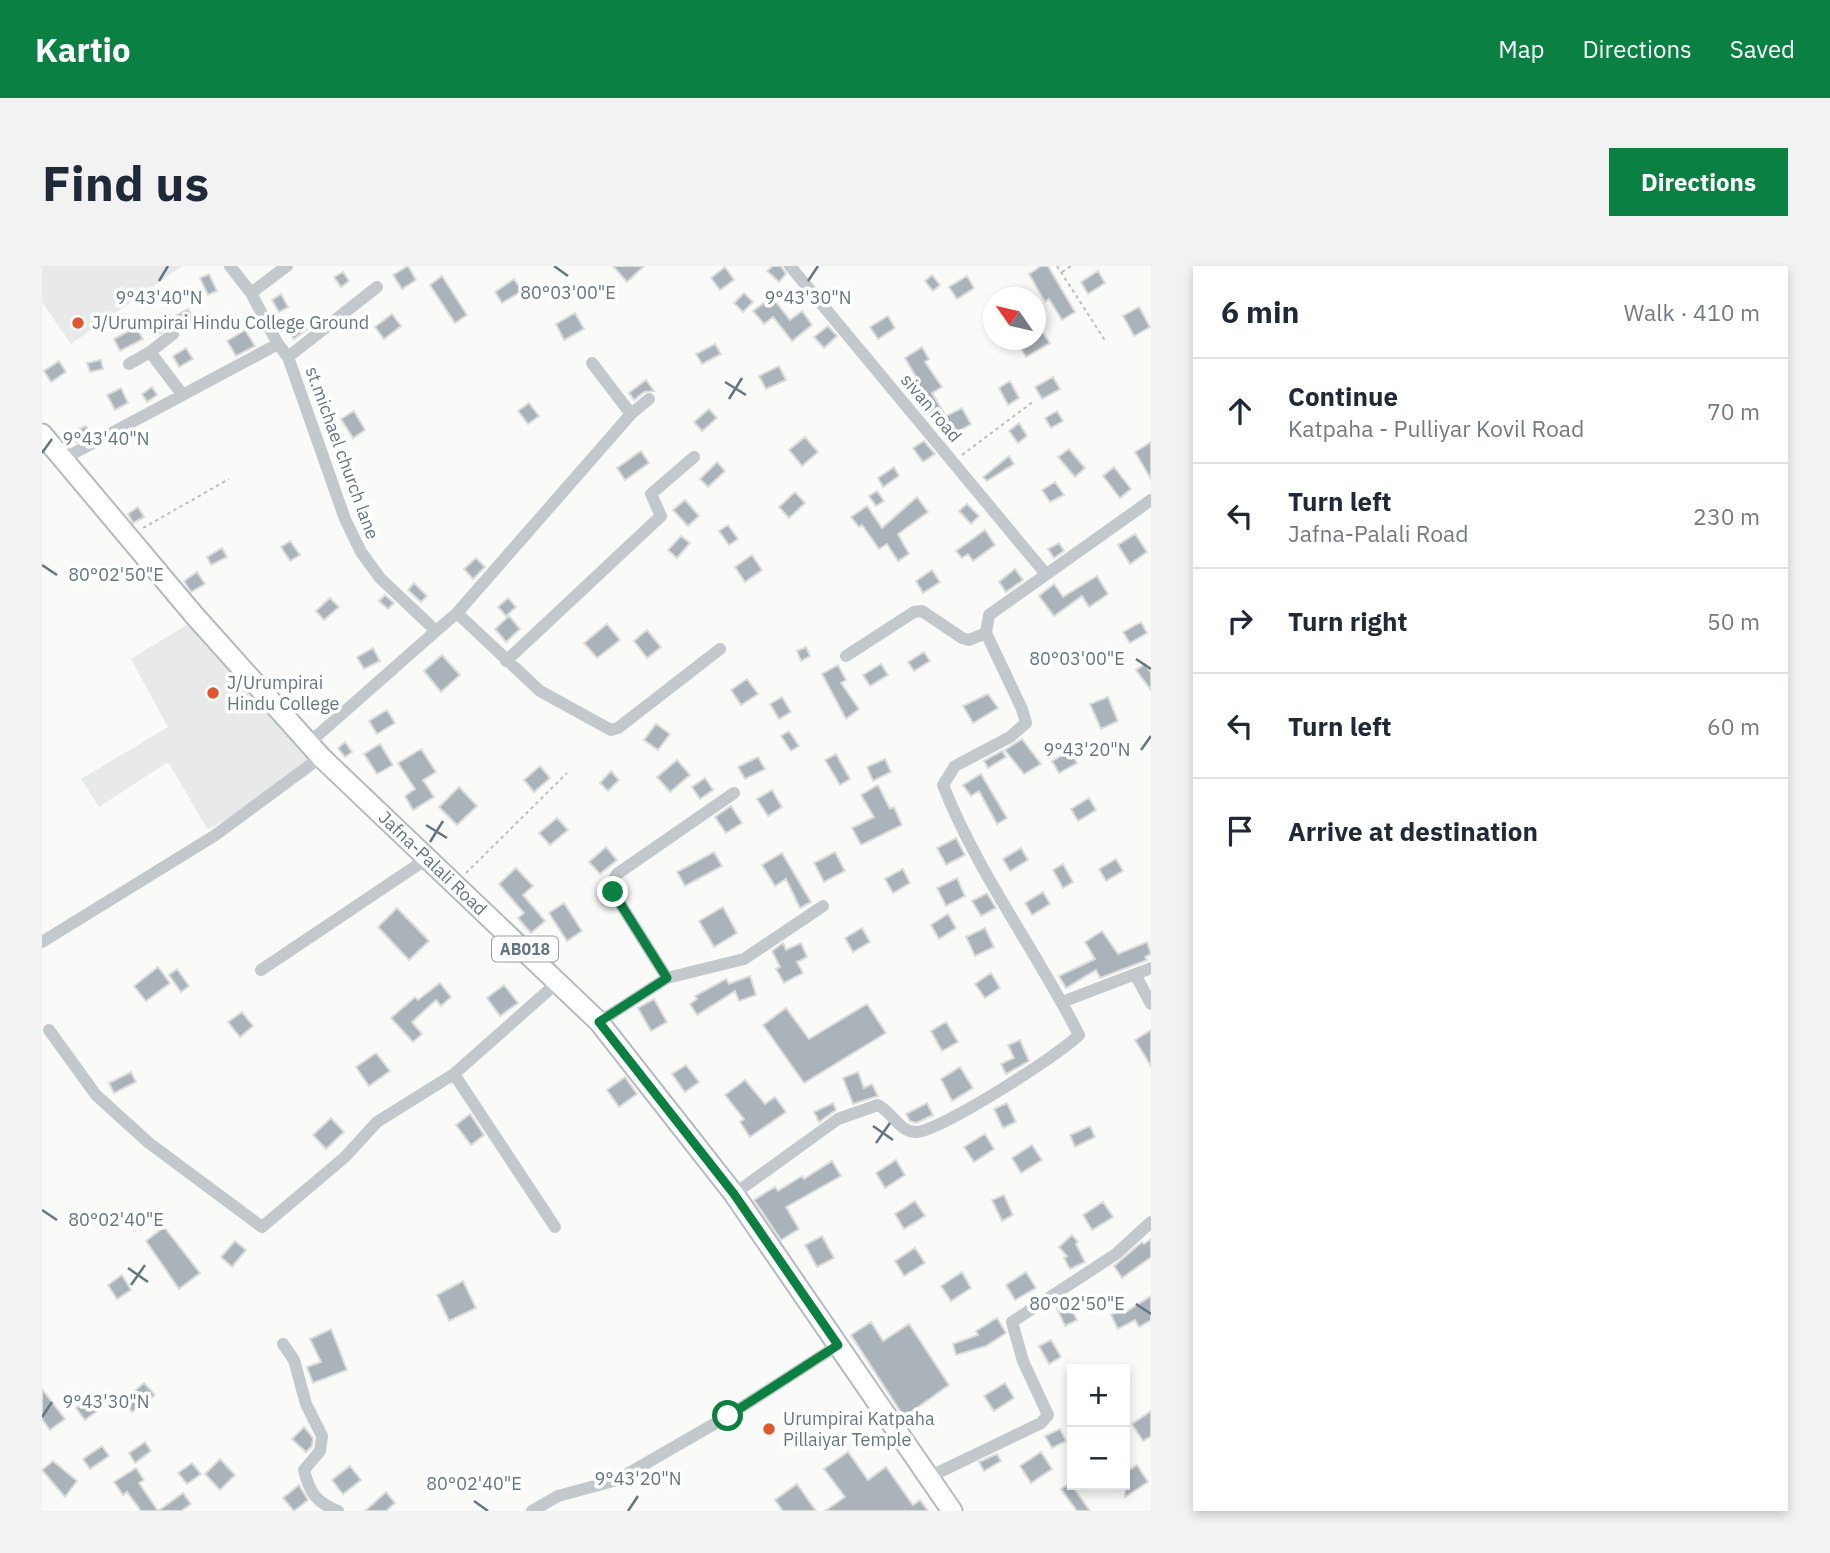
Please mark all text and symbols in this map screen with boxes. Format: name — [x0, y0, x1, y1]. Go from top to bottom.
text: Kartio — [35, 28, 131, 71]
text: Map — [1498, 33, 1544, 65]
text: Directions — [1582, 33, 1692, 65]
text: Saved — [1730, 33, 1795, 65]
button: Directions — [1609, 148, 1788, 216]
text: Find us — [42, 151, 209, 214]
text: 80°03'00"E — [520, 281, 616, 304]
text: 9°43'40"N — [115, 286, 203, 309]
text: 9°43'30"N — [764, 286, 852, 309]
north arrow — [983, 287, 1046, 350]
text: 6 min — [1221, 292, 1299, 331]
text: Walk · 410 m — [1624, 297, 1760, 327]
place label: J/Urumpirai Hindu College Ground — [92, 311, 369, 334]
marker: J/Urumpirai Hindu College Ground — [70, 315, 86, 331]
street label: st.michael church lane — [301, 363, 384, 542]
street label: sivan road — [896, 369, 967, 447]
text: Continue — [1288, 379, 1398, 413]
icon: ahead — [1221, 392, 1259, 430]
text: 70 m — [1707, 396, 1760, 426]
text: Katpaha - Pulliyar Kovil Road — [1288, 413, 1584, 443]
text: 9°43'40"N — [62, 427, 150, 450]
text: Turn left — [1288, 484, 1391, 518]
icon: left — [1221, 497, 1259, 535]
text: 230 m — [1693, 501, 1760, 531]
text: Jafna-Palali Road — [1288, 518, 1469, 548]
text: 80°02'50"E — [68, 563, 164, 586]
icon: right — [1221, 602, 1259, 640]
text: Turn right — [1288, 604, 1407, 638]
text: 50 m — [1707, 606, 1760, 636]
text: 80°03'00"E — [1029, 647, 1125, 670]
place label: J/Urumpirai Hindu College — [227, 671, 340, 715]
marker: J/Urumpirai Hindu College — [205, 685, 221, 701]
icon: left — [1221, 707, 1259, 745]
text: Turn left — [1288, 709, 1391, 743]
text: 60 m — [1707, 711, 1760, 741]
text: 9°43'20"N — [1043, 738, 1131, 761]
street label: Jafna-Palali Road — [374, 806, 492, 920]
icon: arrive — [1221, 812, 1259, 850]
text: Arrive at destination — [1288, 814, 1538, 848]
route end — [597, 876, 628, 907]
road number: AB018 — [492, 936, 558, 962]
text: 80°02'40"E — [68, 1208, 164, 1231]
text: 80°02'50"E — [1029, 1292, 1125, 1315]
map controls — [1067, 1364, 1130, 1490]
button: + — [1067, 1364, 1130, 1427]
text: 9°43'30"N — [62, 1390, 150, 1413]
route start — [712, 1400, 743, 1431]
place label: Urumpirai Katpaha Pillaiyar Temple — [783, 1407, 935, 1451]
marker: Urumpirai Katpaha Pillaiyar Temple — [761, 1421, 777, 1437]
button: − — [1067, 1427, 1130, 1490]
text: 9°43'20"N — [594, 1467, 682, 1490]
text: 80°02'40"E — [426, 1472, 522, 1495]

